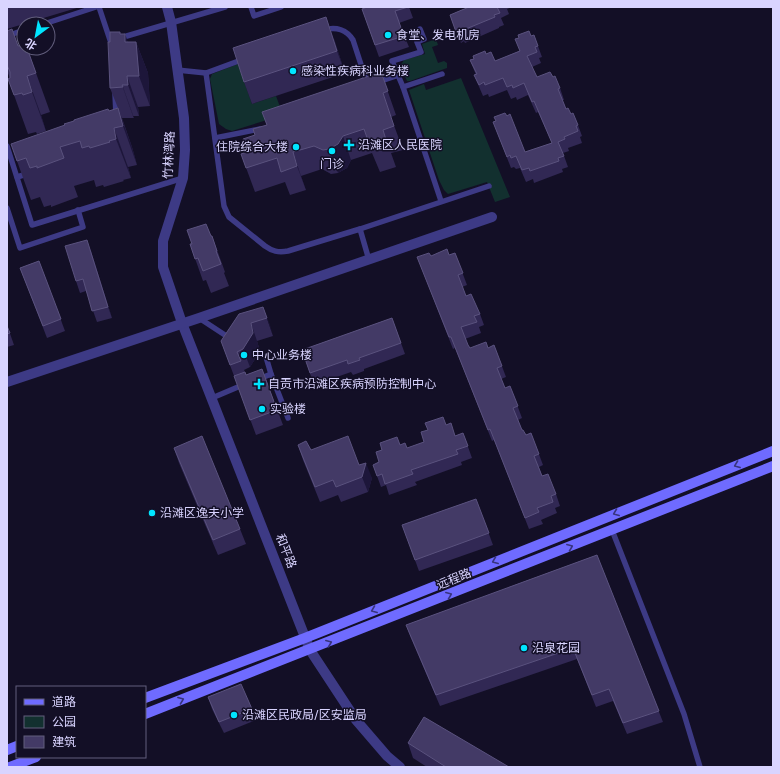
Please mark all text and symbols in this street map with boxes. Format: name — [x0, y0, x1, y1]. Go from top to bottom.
north arrow — [16, 16, 56, 56]
place label: 食堂、发电机房 — [396, 27, 480, 43]
marker: 食堂、发电机房 — [383, 30, 393, 40]
text: 北 — [22, 36, 39, 53]
place label: 感染性疾病科业务楼 — [301, 63, 409, 79]
marker: 感染性疾病科业务楼 — [288, 66, 298, 76]
street label: 竹林湾路 — [160, 131, 178, 179]
place label: 沿滩区人民医院 — [358, 137, 442, 153]
place label: 住院综合大楼 — [216, 139, 288, 155]
marker: 沿滩区人民医院 — [343, 139, 355, 151]
marker: 住院综合大楼 — [291, 142, 301, 152]
marker: 门诊 — [327, 146, 337, 156]
place label: 门诊 — [320, 156, 344, 172]
place label: 中心业务楼 — [252, 347, 312, 363]
marker: 中心业务楼 — [239, 350, 249, 360]
place label: 自贡市沿滩区疾病预防控制中心 — [268, 376, 436, 392]
marker: 自贡市沿滩区疾病预防控制中心 — [253, 378, 265, 390]
place label: 实验楼 — [270, 401, 306, 417]
marker: 实验楼 — [257, 404, 267, 414]
one-way arrow — [733, 460, 740, 468]
place label: 沿滩区逸夫小学 — [160, 505, 244, 521]
marker: 沿滩区逸夫小学 — [147, 508, 157, 518]
one-way arrow — [612, 508, 620, 516]
street label: 和平路 — [272, 531, 300, 571]
one-way arrow — [567, 543, 574, 551]
one-way arrow — [492, 557, 499, 565]
street label: 远程路 — [434, 565, 474, 593]
one-way arrow — [446, 591, 453, 599]
one-way arrow — [371, 605, 378, 613]
one-way arrow — [324, 640, 332, 648]
place label: 沿泉花园 — [532, 640, 580, 656]
marker: 沿泉花园 — [519, 643, 529, 653]
legend — [16, 686, 146, 758]
text: 道路 — [52, 694, 76, 710]
one-way arrow — [178, 697, 185, 705]
place label: 沿滩区民政局/区安监局 — [242, 707, 367, 723]
marker: 沿滩区民政局/区安监局 — [229, 710, 239, 720]
text: 公园 — [52, 714, 76, 730]
text: 建筑 — [52, 734, 76, 750]

